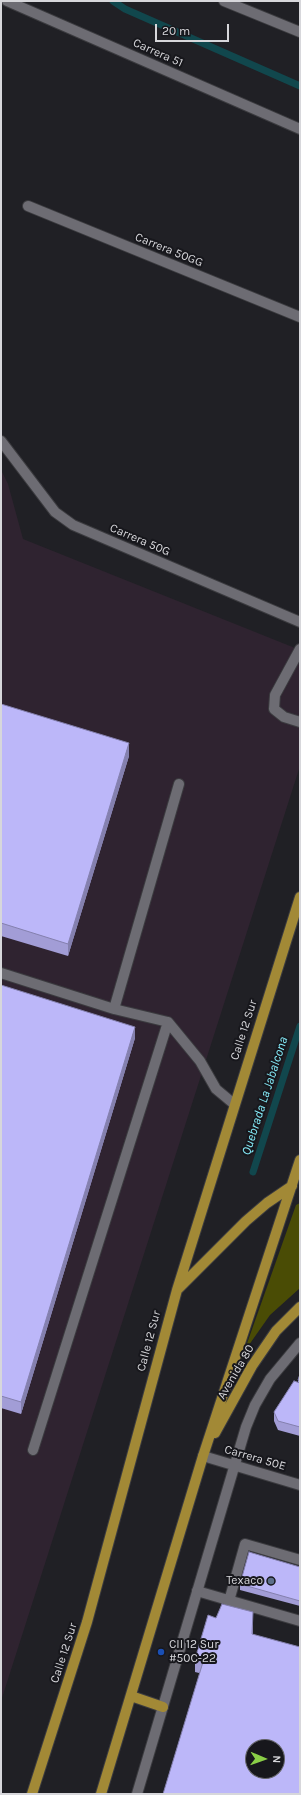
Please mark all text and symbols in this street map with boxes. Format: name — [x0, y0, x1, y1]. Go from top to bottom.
scale bar — [157, 16, 231, 42]
text: 20 m — [162, 24, 190, 38]
street label: Carrera 51 — [131, 36, 185, 70]
street label: Carrera 50GG — [133, 230, 205, 270]
street label: Carrera 50G — [108, 521, 172, 559]
street label: Calle 12 Sur — [228, 998, 260, 1062]
water label: Quebrada La Jabalcona — [238, 1035, 292, 1157]
street label: Calle 12 Sur — [134, 1309, 164, 1373]
street label: Avenida 80 — [215, 1342, 257, 1402]
street label: Carrera 50E — [223, 1442, 287, 1474]
place label: Texaco — [226, 1574, 263, 1588]
marker: Texaco — [266, 1576, 276, 1586]
street label: Calle 12 Sur — [48, 1621, 80, 1685]
place label: Cll 12 Sur #50C-22 — [169, 1638, 219, 1666]
marker: Cll 12 Sur #50C-22 — [156, 1647, 166, 1657]
north arrow — [245, 1739, 285, 1779]
text: N — [270, 1755, 283, 1764]

